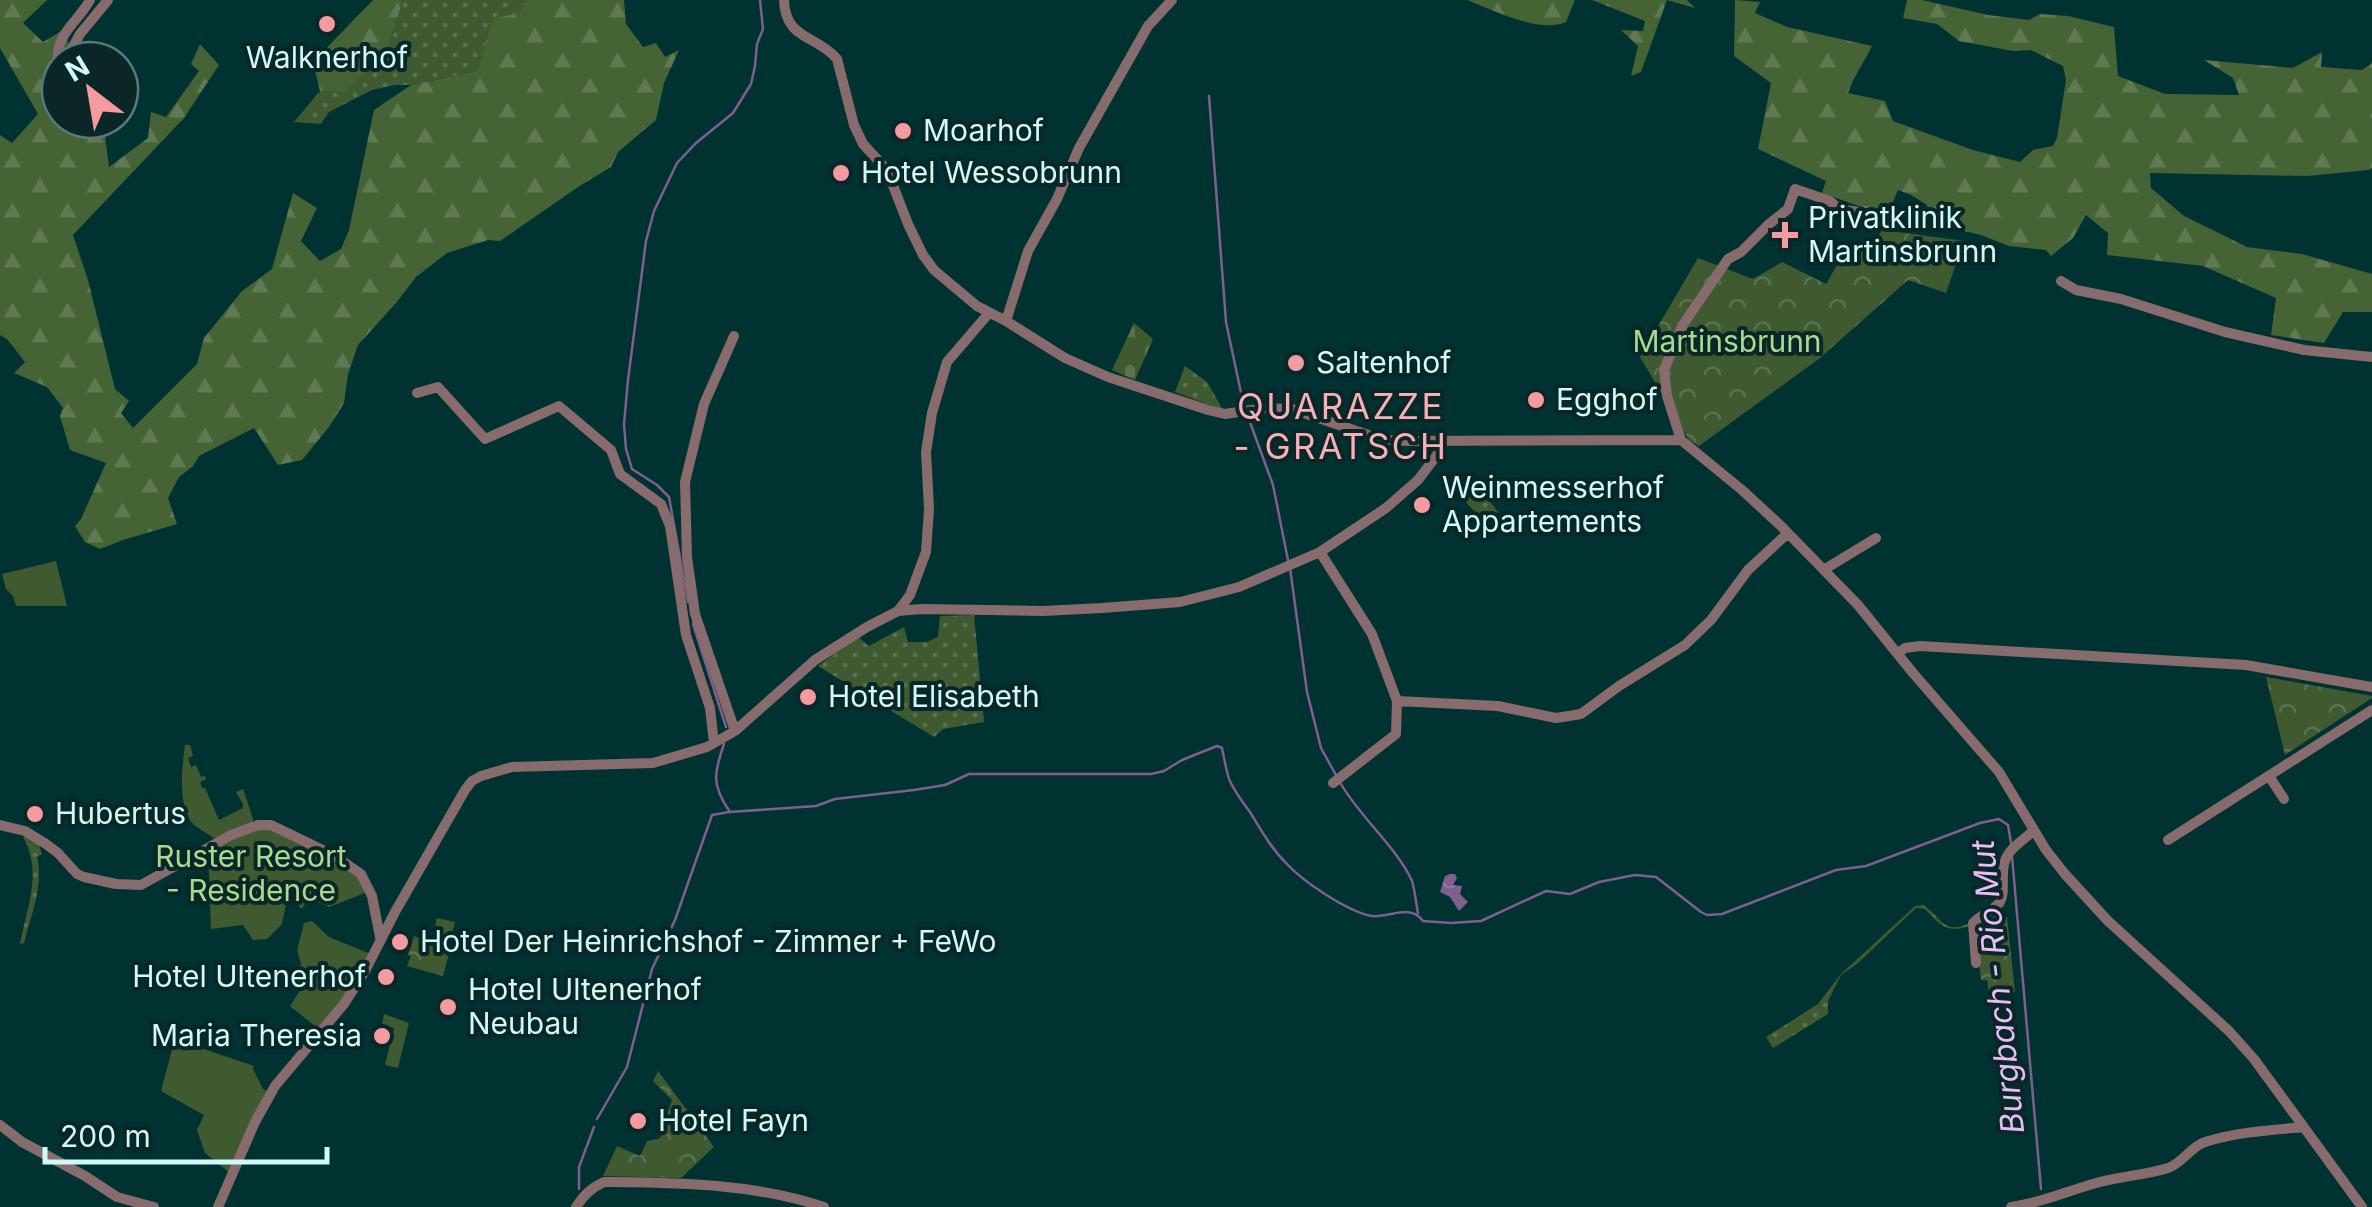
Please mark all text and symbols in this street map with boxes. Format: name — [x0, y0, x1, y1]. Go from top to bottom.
marker: Walknerhof — [316, 13, 338, 35]
place label: Walknerhof — [246, 39, 408, 75]
north arrow — [40, 40, 140, 140]
text: N — [59, 49, 95, 89]
place label: Moarhof — [923, 112, 1044, 148]
marker: Moarhof — [892, 120, 914, 142]
place label: Hotel Wessobrunn — [861, 154, 1122, 190]
marker: Hotel Wessobrunn — [830, 162, 852, 184]
place label: Privatklinik Martinsbrunn — [1808, 199, 1997, 269]
marker: Privatklinik Martinsbrunn — [1772, 222, 1798, 248]
park label: Martinsbrunn — [1632, 323, 1822, 359]
place label: Saltenhof — [1316, 344, 1451, 380]
marker: Saltenhof — [1285, 352, 1307, 374]
place label: Egghof — [1556, 381, 1658, 417]
district label: QUARAZZE - GRATSCH — [1234, 385, 1448, 467]
marker: Egghof — [1525, 389, 1547, 411]
place label: Weinmesserhof Appartements — [1442, 469, 1664, 539]
marker: Weinmesserhof Appartements — [1411, 494, 1433, 516]
place label: Hotel Elisabeth — [828, 678, 1040, 714]
marker: Hotel Elisabeth — [797, 686, 819, 708]
place label: Hubertus — [55, 795, 186, 831]
marker: Hubertus — [24, 803, 46, 825]
park label: Ruster Resort - Residence — [155, 838, 347, 908]
water label: Burgbach - Rio Mut — [1963, 838, 2032, 1136]
place label: Hotel Der Heinrichshof - Zimmer + FeWo — [420, 923, 997, 959]
marker: Hotel Der Heinrichshof - Zimmer + FeWo — [389, 931, 411, 953]
place label: Hotel Ultenerhof — [132, 958, 366, 994]
marker: Hotel Ultenerhof — [375, 966, 397, 988]
place label: Hotel Ultenerhof Neubau — [468, 971, 702, 1041]
marker: Hotel Ultenerhof Neubau — [437, 996, 459, 1018]
place label: Maria Theresia — [151, 1017, 362, 1053]
marker: Maria Theresia — [371, 1025, 393, 1047]
scale bar — [45, 1102, 328, 1164]
place label: Hotel Fayn — [658, 1102, 809, 1138]
marker: Hotel Fayn — [627, 1110, 649, 1132]
text: 200 m — [60, 1118, 151, 1154]

